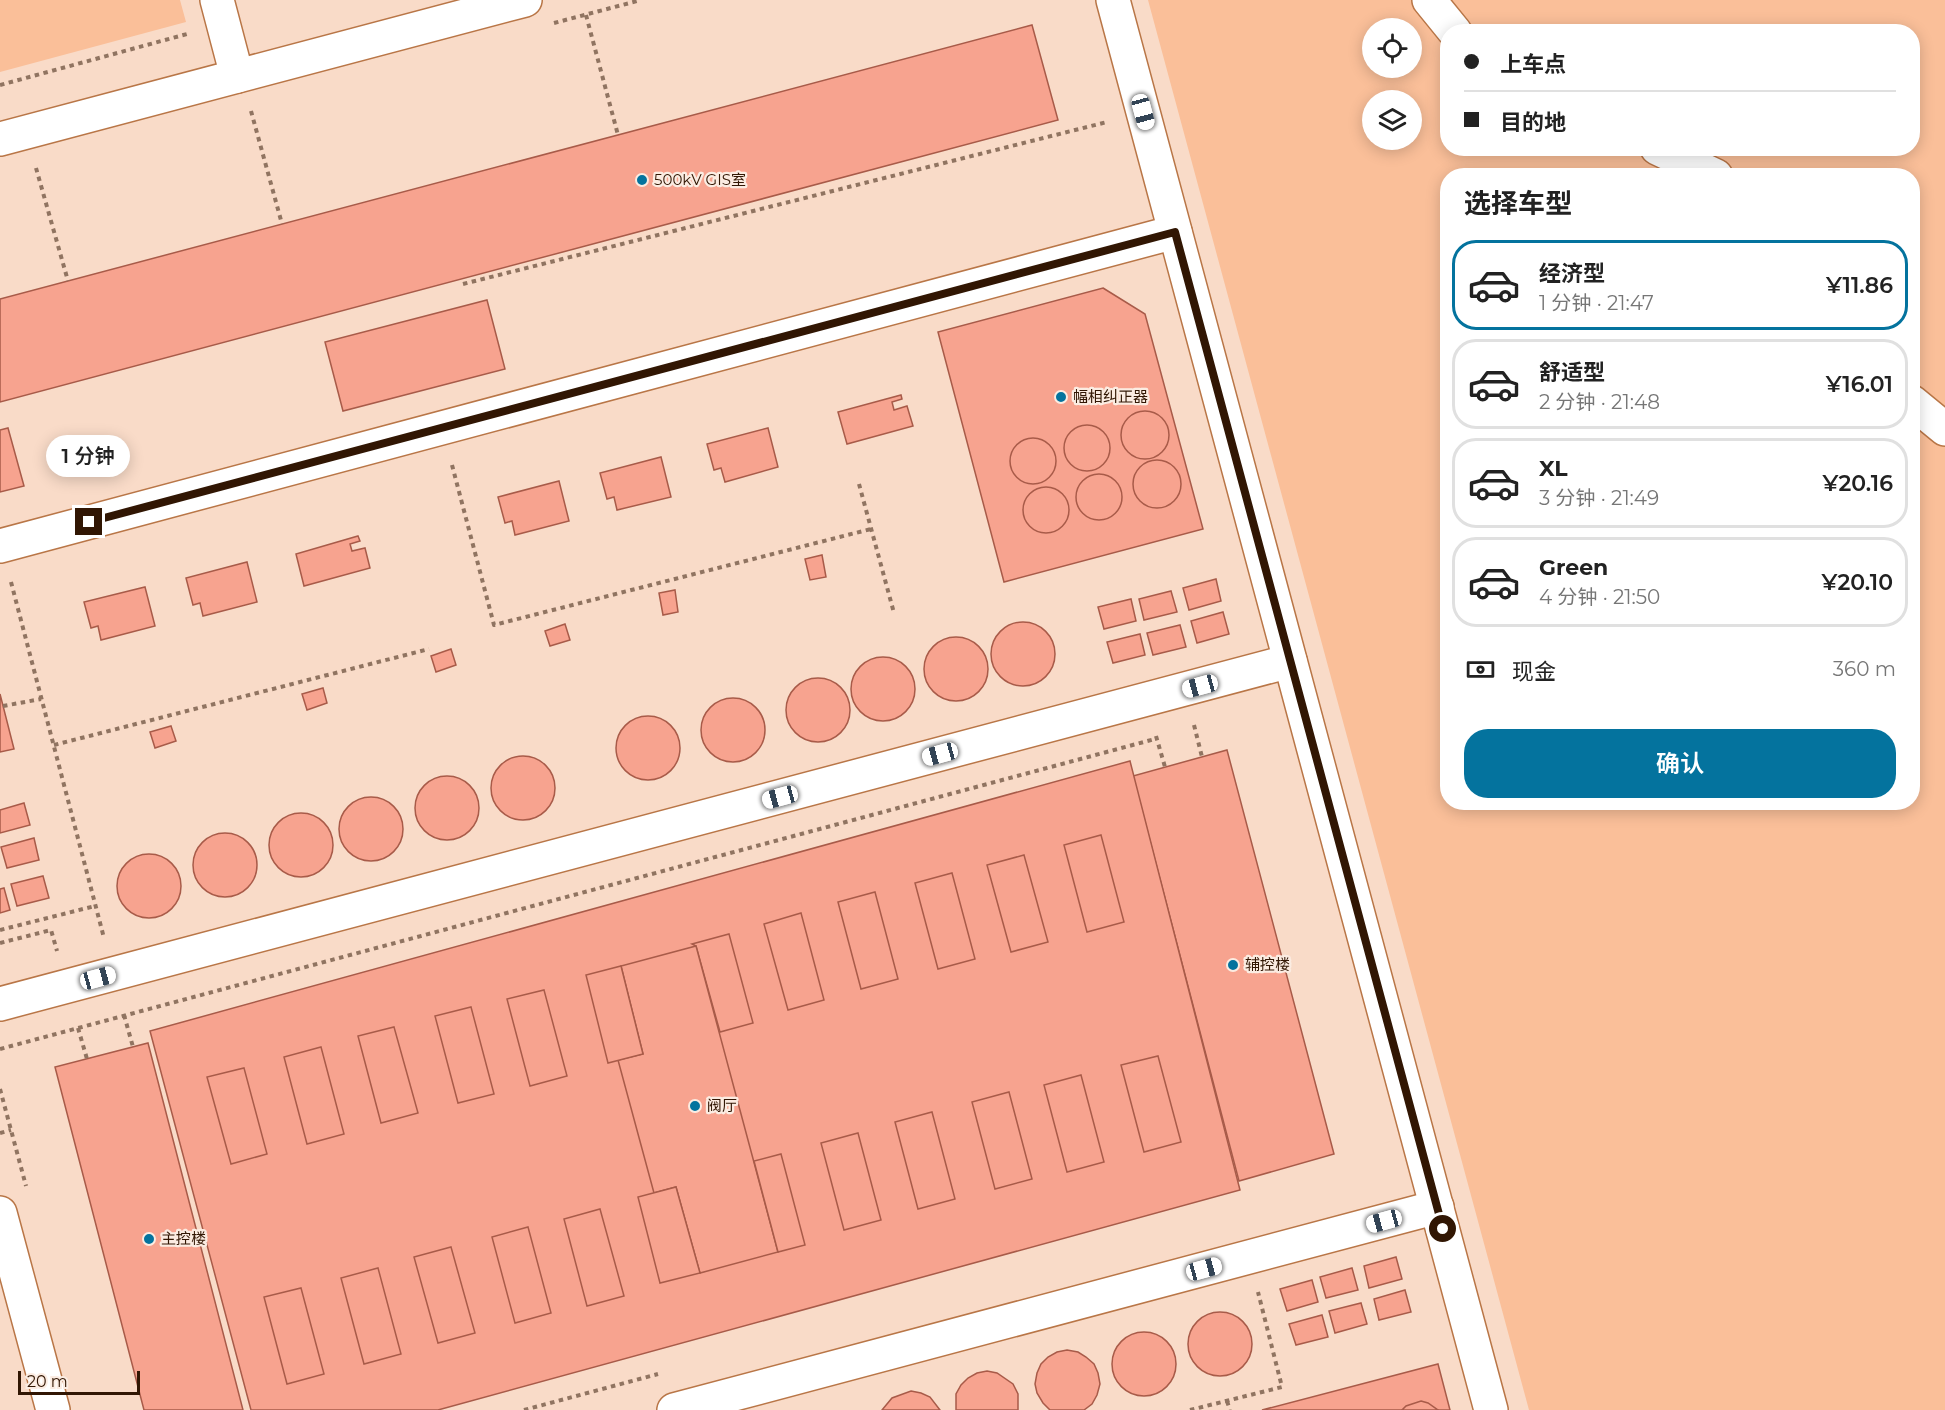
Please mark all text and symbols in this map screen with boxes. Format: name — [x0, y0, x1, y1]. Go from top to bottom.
map controls — [1362, 18, 1422, 150]
button: locate — [1362, 18, 1422, 78]
text: 上车点 — [1500, 51, 1566, 78]
button: layers — [1362, 90, 1422, 150]
car — [1130, 92, 1156, 132]
text: 目的地 — [1500, 109, 1566, 136]
place label: 500kV GIS室 — [654, 170, 746, 189]
marker: 500kV GIS室 — [635, 173, 649, 187]
text: 选择车型 — [1464, 187, 1572, 220]
icon: car — [1467, 258, 1521, 312]
text: 经济型 — [1539, 260, 1605, 287]
text: ¥11.86 — [1826, 272, 1893, 299]
text: 1 分钟 · 21:47 — [1539, 291, 1654, 315]
icon: car — [1467, 357, 1521, 411]
text: 舒适型 — [1539, 359, 1605, 386]
text: ¥16.01 — [1826, 371, 1893, 398]
place label: 幅相纠正器 — [1073, 387, 1148, 406]
marker: 幅相纠正器 — [1054, 390, 1068, 404]
text: 2 分钟 · 21:48 — [1539, 390, 1660, 414]
callout: 1 分钟 — [47, 435, 131, 477]
text: 1 分钟 — [61, 444, 115, 468]
text: XL — [1539, 455, 1568, 482]
icon: car — [1467, 456, 1521, 510]
text: ¥20.16 — [1823, 470, 1893, 497]
text: 3 分钟 · 21:49 — [1539, 486, 1659, 510]
route end — [75, 508, 102, 535]
text: Green — [1539, 554, 1608, 581]
icon: car — [1467, 555, 1521, 609]
text: ¥20.10 — [1822, 569, 1893, 596]
text: 4 分钟 · 21:50 — [1539, 585, 1660, 609]
icon: cash — [1464, 653, 1497, 686]
text: 360 m — [1833, 657, 1896, 681]
text: 现金 — [1512, 658, 1556, 685]
car — [1180, 673, 1220, 699]
button: 确认 — [1464, 729, 1896, 798]
car — [920, 741, 960, 767]
car — [760, 784, 800, 810]
place label: 辅控楼 — [1245, 955, 1290, 974]
marker: 辅控楼 — [1226, 958, 1240, 972]
car — [78, 965, 118, 991]
place label: 阀厅 — [707, 1096, 737, 1115]
marker: 阀厅 — [688, 1099, 702, 1113]
car — [1364, 1208, 1404, 1234]
route start — [1429, 1215, 1456, 1242]
place label: 主控楼 — [161, 1229, 206, 1248]
marker: 主控楼 — [142, 1232, 156, 1246]
car — [1184, 1256, 1224, 1282]
scale bar — [18, 1368, 140, 1396]
text: 20 m — [27, 1372, 68, 1391]

